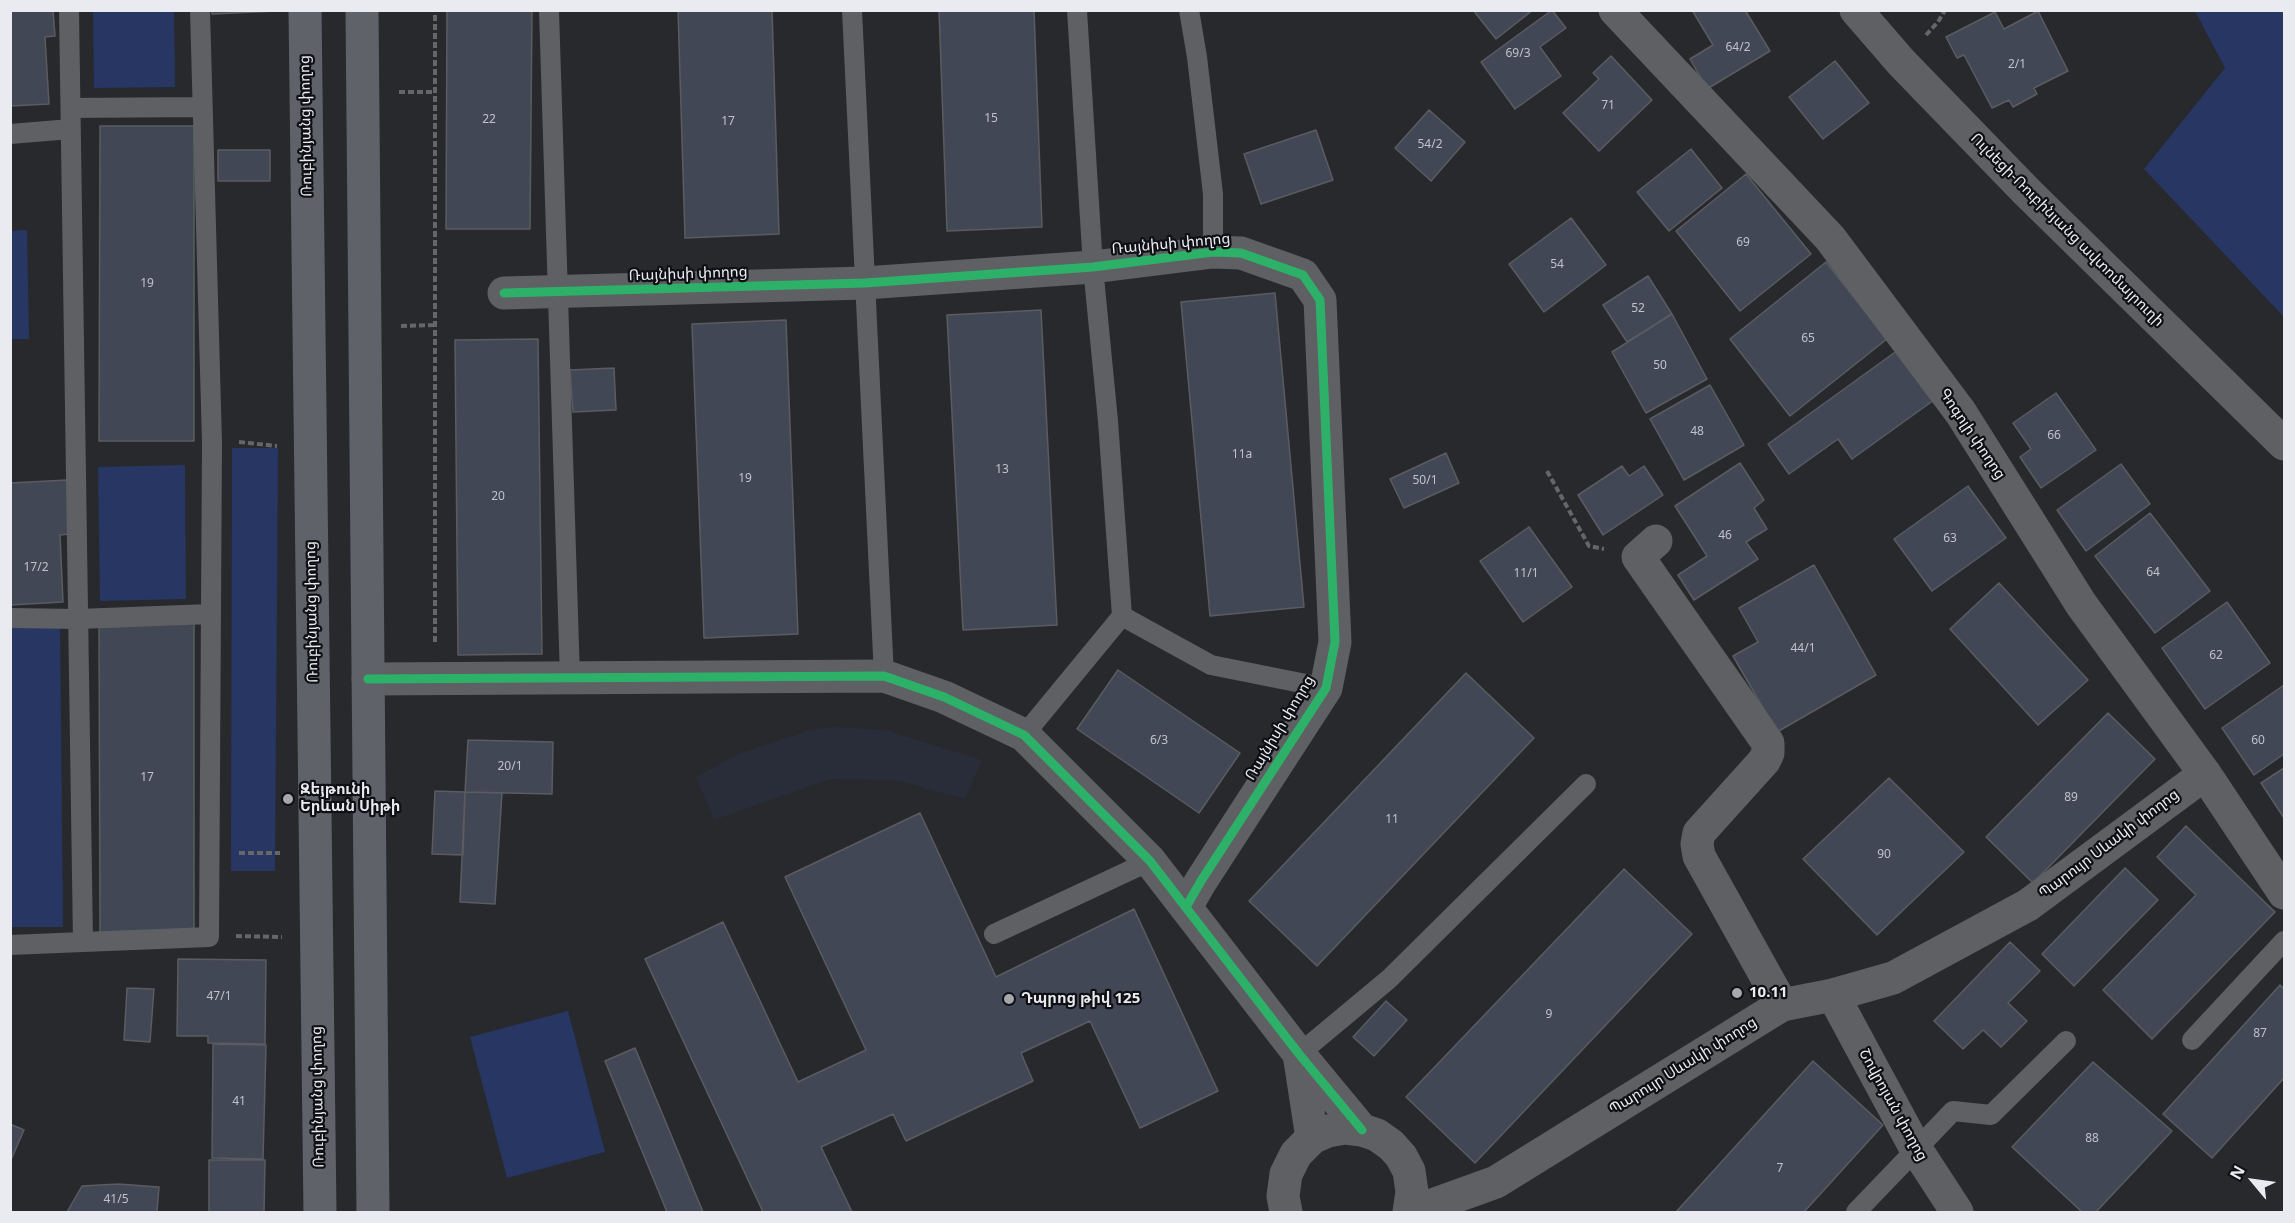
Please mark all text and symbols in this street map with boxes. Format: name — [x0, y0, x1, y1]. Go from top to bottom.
house number: 64/2 — [1725, 41, 1751, 55]
house number: 69/3 — [1505, 47, 1531, 61]
street label: Ռուբինյանց փողոց — [296, 55, 316, 197]
house number: 2/1 — [2008, 58, 2026, 72]
house number: 71 — [1601, 99, 1615, 113]
house number: 15 — [984, 112, 998, 126]
house number: 22 — [482, 113, 496, 127]
house number: 17 — [721, 115, 735, 129]
street label: Ուլնեցի-Ռուբինյանց ավտոմայրուղի — [1967, 130, 2167, 330]
house number: 54/2 — [1417, 138, 1443, 152]
street label: Ռայնիսի փողոց — [1111, 230, 1231, 258]
house number: 69 — [1736, 236, 1750, 250]
house number: 54 — [1550, 258, 1564, 272]
street label: Ռայնիսի փողոց — [628, 263, 748, 285]
house number: 19 — [140, 277, 154, 291]
house number: 52 — [1631, 302, 1645, 316]
house number: 65 — [1801, 332, 1815, 346]
house number: 50 — [1653, 359, 1667, 373]
street label: Գոգոլի փողոց — [1935, 385, 2009, 483]
house number: 48 — [1690, 425, 1704, 439]
house number: 66 — [2047, 429, 2061, 443]
house number: 11a — [1232, 448, 1252, 462]
house number: 13 — [995, 463, 1009, 477]
house number: 19 — [738, 472, 752, 486]
house number: 50/1 — [1412, 474, 1438, 488]
house number: 20 — [491, 490, 505, 504]
house number: 46 — [1718, 529, 1732, 543]
house number: 63 — [1943, 532, 1957, 546]
street label: Ռուբինյանց փողոց — [302, 541, 322, 683]
house number: 17/2 — [23, 561, 49, 575]
house number: 64 — [2146, 566, 2160, 580]
house number: 11/1 — [1513, 567, 1539, 581]
house number: 44/1 — [1790, 642, 1816, 656]
house number: 62 — [2209, 649, 2223, 663]
street label: Ռայնիսի փողոց — [1242, 672, 1318, 784]
house number: 6/3 — [1150, 734, 1168, 748]
house number: 60 — [2251, 734, 2265, 748]
house number: 20/1 — [497, 760, 523, 774]
house number: 17 — [140, 771, 154, 785]
place label: Զեյթունի Երևան Սիթի — [300, 781, 400, 816]
street label: Պարույր Սևակի փողոց — [2036, 786, 2182, 902]
house number: 89 — [2064, 791, 2078, 805]
marker: Զեյթունի Երևան Սիթի — [281, 792, 295, 806]
house number: 11 — [1385, 813, 1399, 827]
house number: 90 — [1877, 848, 1891, 862]
place label: 10.11 — [1749, 984, 1788, 1002]
marker: 10.11 — [1730, 986, 1744, 1000]
house number: 47/1 — [206, 990, 232, 1004]
place label: Դպրոց թիվ 125 — [1021, 990, 1140, 1008]
marker: Դպրոց թիվ 125 — [1002, 992, 1016, 1006]
house number: 9 — [1546, 1008, 1552, 1022]
street label: Պարույր Սևակի փողոց — [1606, 1013, 1760, 1119]
street label: Ռուբինյանց փողոց — [308, 1026, 328, 1168]
house number: 87 — [2253, 1027, 2267, 1041]
street label: Շովրոյան փողոց — [1855, 1046, 1931, 1164]
house number: 41 — [232, 1095, 246, 1109]
house number: 88 — [2085, 1132, 2099, 1146]
north arrow — [2223, 1151, 2283, 1211]
text: N — [2224, 1161, 2250, 1183]
house number: 7 — [1777, 1162, 1783, 1176]
house number: 41/5 — [103, 1193, 129, 1207]

